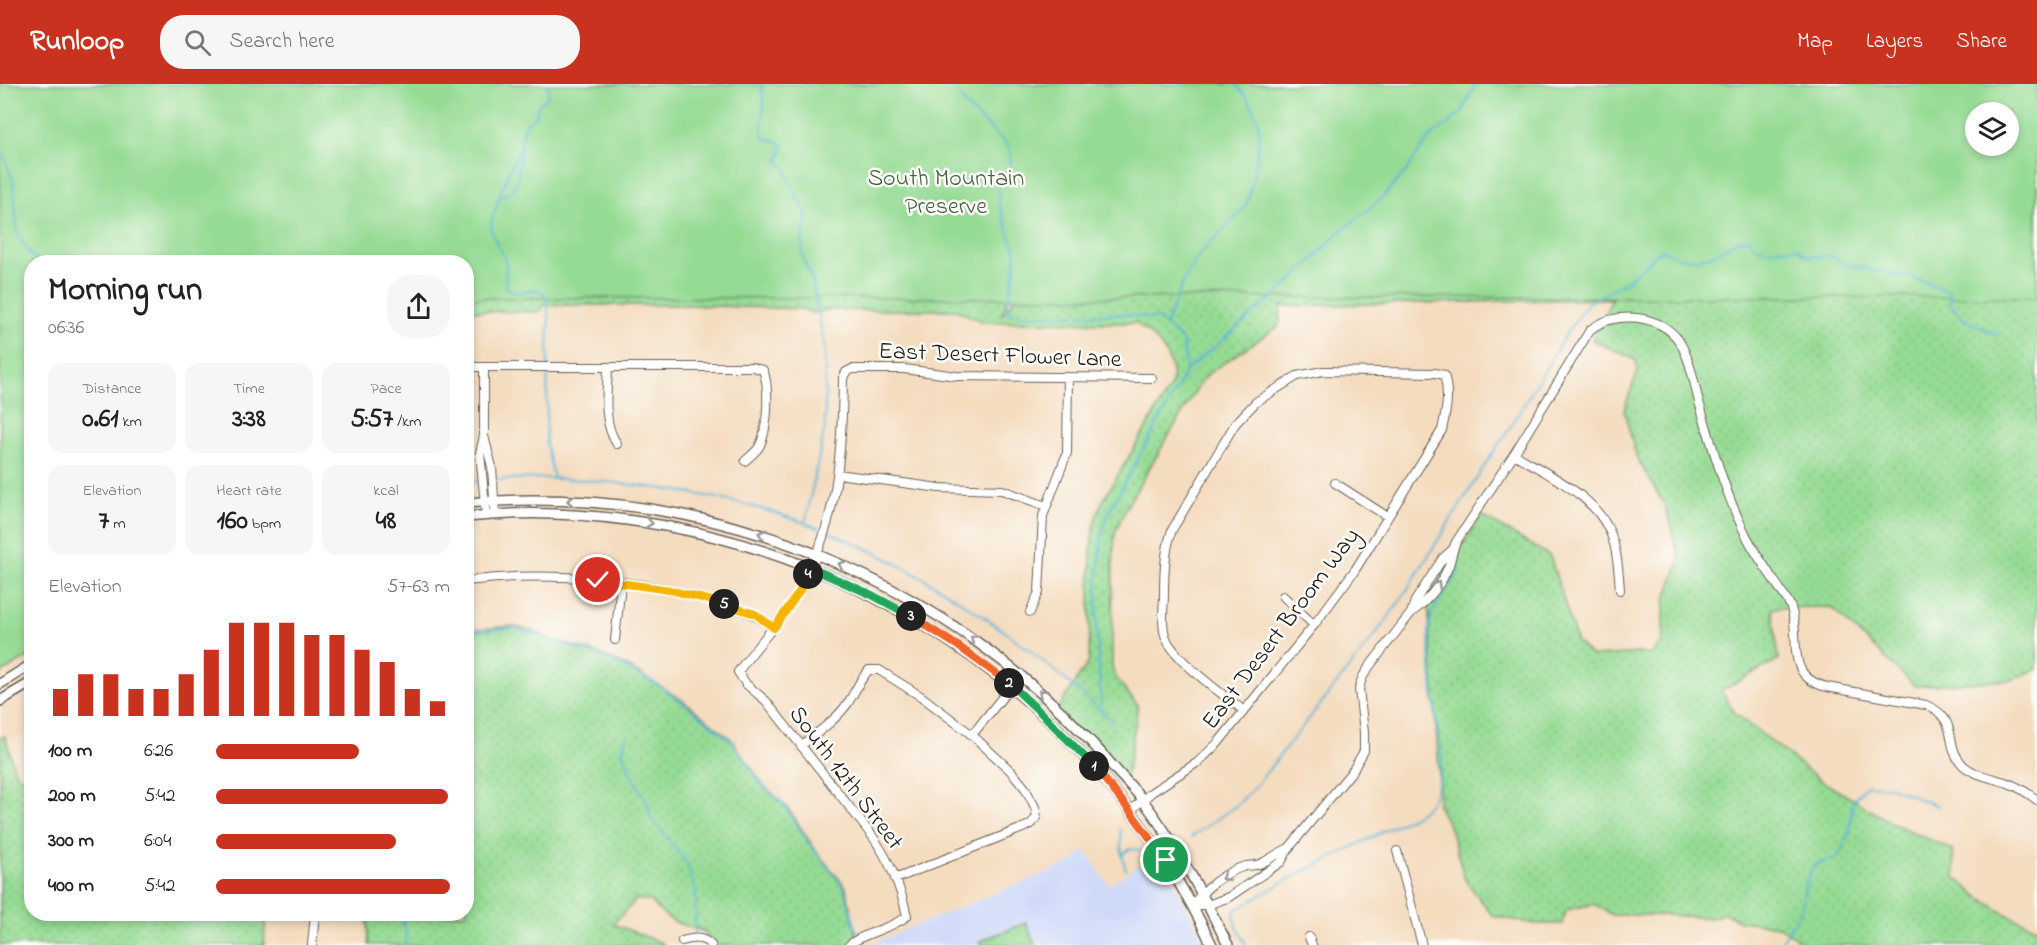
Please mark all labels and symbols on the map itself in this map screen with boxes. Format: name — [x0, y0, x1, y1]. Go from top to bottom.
park label: South Mountain Preserve — [868, 162, 1024, 225]
street label: East Desert Flower Lane — [878, 335, 1122, 378]
one-way arrow — [566, 494, 575, 507]
one-way arrow — [645, 517, 654, 529]
street label: East Desert Broom Way — [1194, 521, 1370, 738]
one-way arrow — [757, 529, 768, 541]
pin — [572, 554, 623, 605]
pin: 4 — [793, 559, 823, 589]
one-way arrow — [837, 560, 848, 572]
one-way arrow — [1430, 581, 1442, 591]
pin: 5 — [709, 589, 739, 619]
pin: 3 — [896, 601, 926, 631]
one-way arrow — [970, 636, 981, 647]
pin: 2 — [994, 668, 1024, 698]
one-way arrow — [1038, 689, 1049, 700]
street label: South 12th Street — [779, 699, 911, 858]
pin: 1 — [1079, 751, 1109, 781]
pin — [1140, 834, 1191, 885]
one-way arrow — [1220, 870, 1231, 881]

